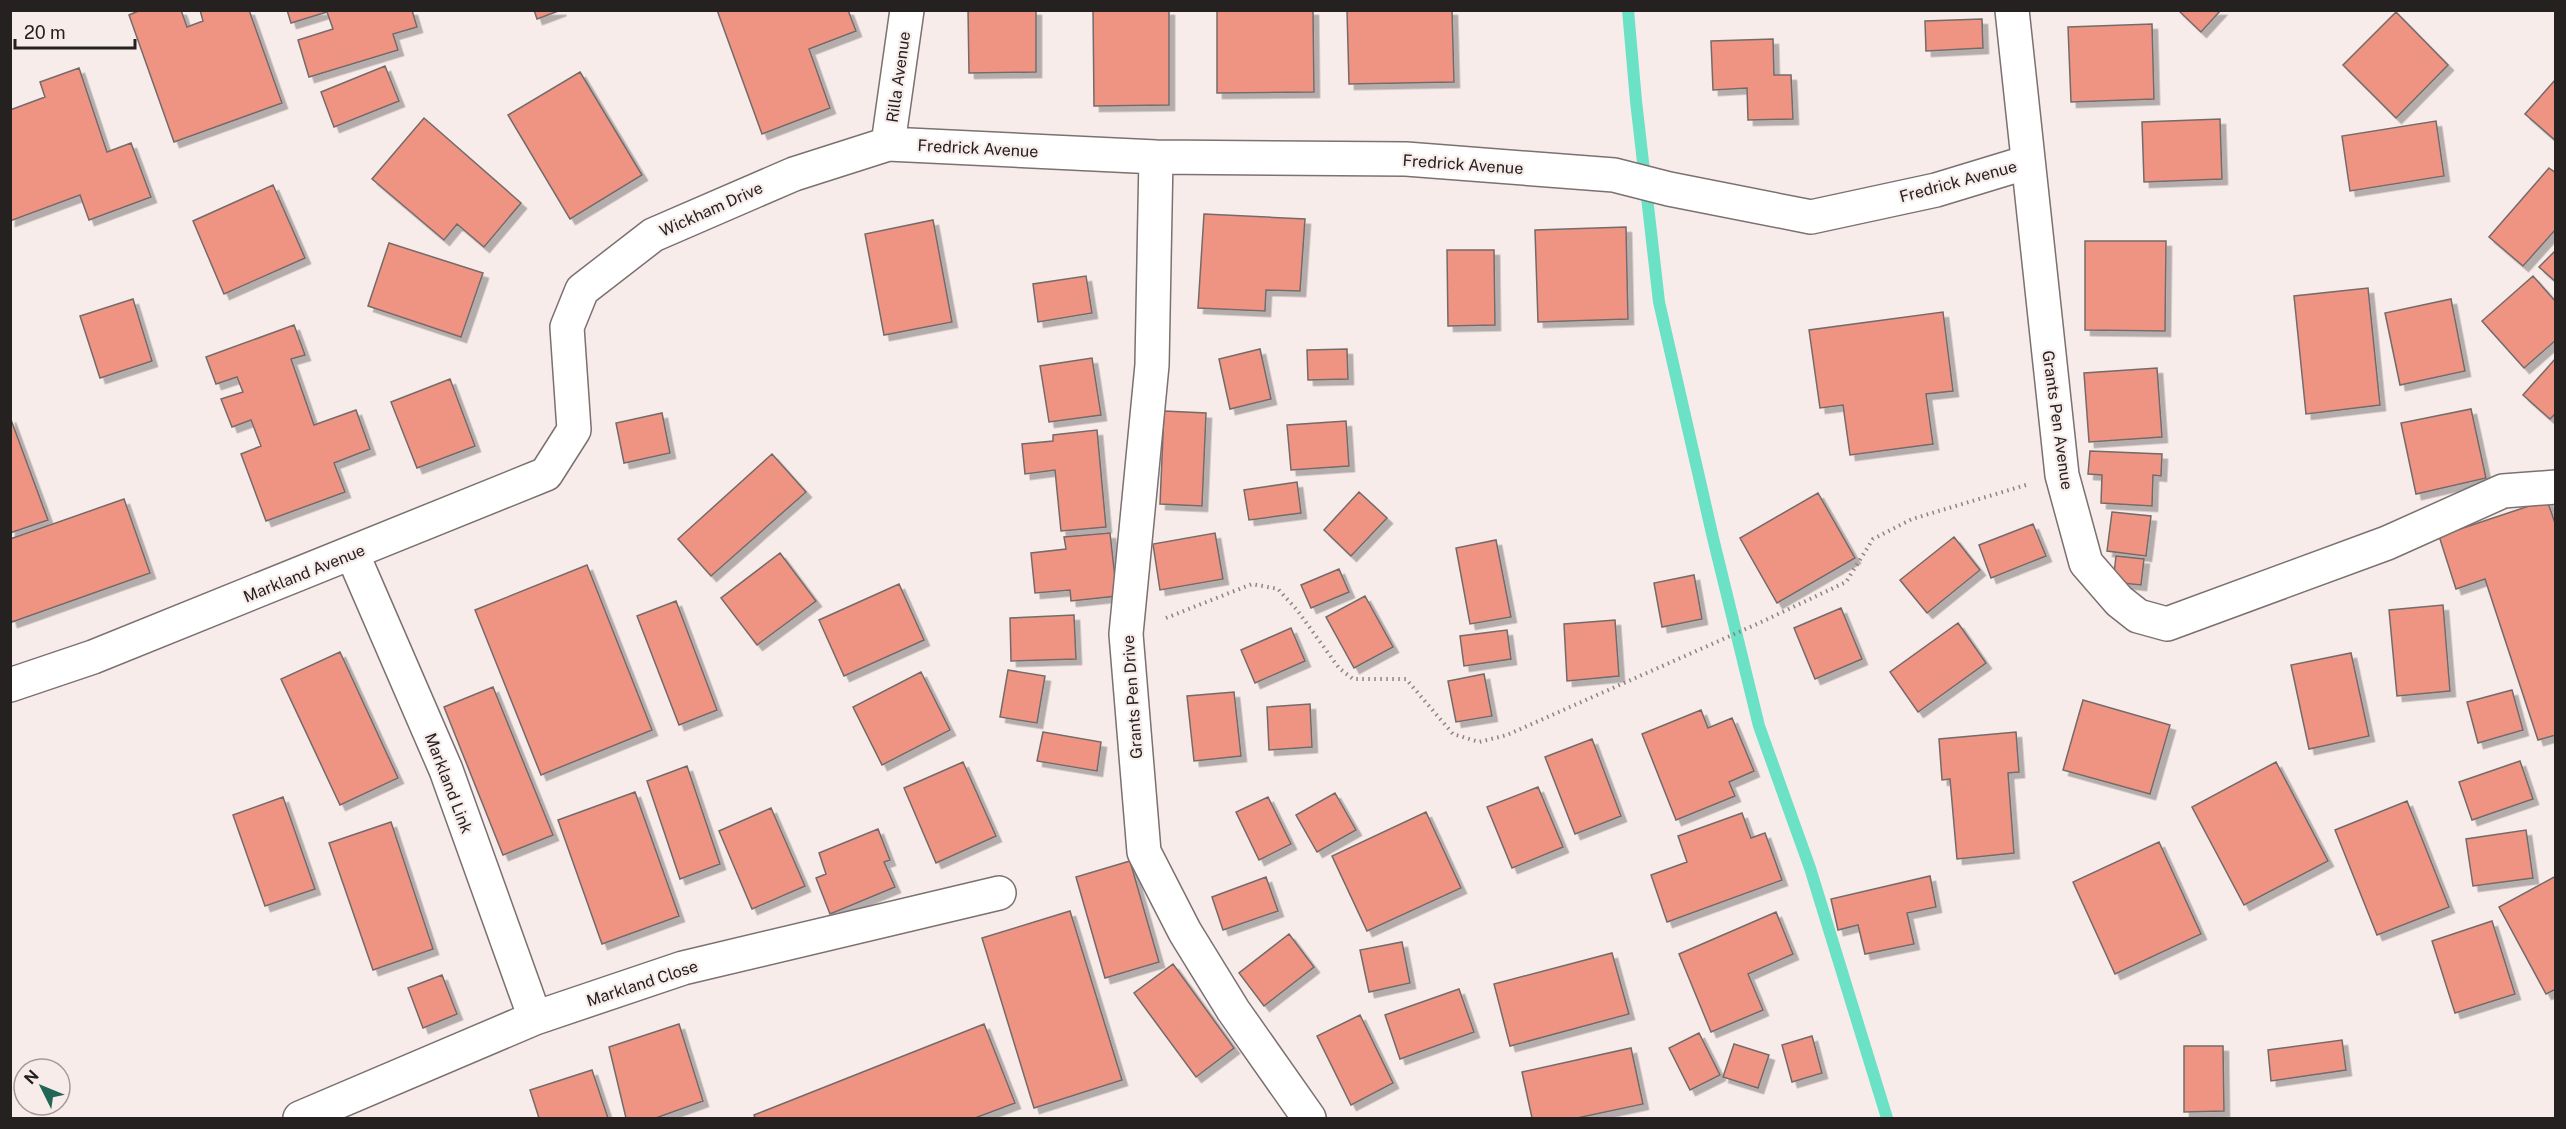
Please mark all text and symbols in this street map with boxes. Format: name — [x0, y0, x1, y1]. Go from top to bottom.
scale bar — [15, 12, 135, 50]
text: 20 m — [24, 22, 66, 43]
street label: Rilla Avenue — [883, 30, 914, 124]
street label: Fredrick Avenue — [917, 136, 1039, 161]
street label: Fredrick Avenue — [1402, 151, 1524, 178]
street label: Fredrick Avenue — [1897, 157, 2019, 206]
street label: Wickham Drive — [657, 178, 766, 241]
street label: Grants Pen Avenue — [2038, 349, 2077, 491]
street label: Markland Avenue — [241, 540, 368, 607]
street label: Grants Pen Drive — [1119, 634, 1146, 760]
street label: Markland Link — [421, 730, 476, 836]
street label: Markland Close — [584, 957, 700, 1010]
north arrow — [12, 1057, 72, 1117]
text: N — [20, 1066, 43, 1088]

